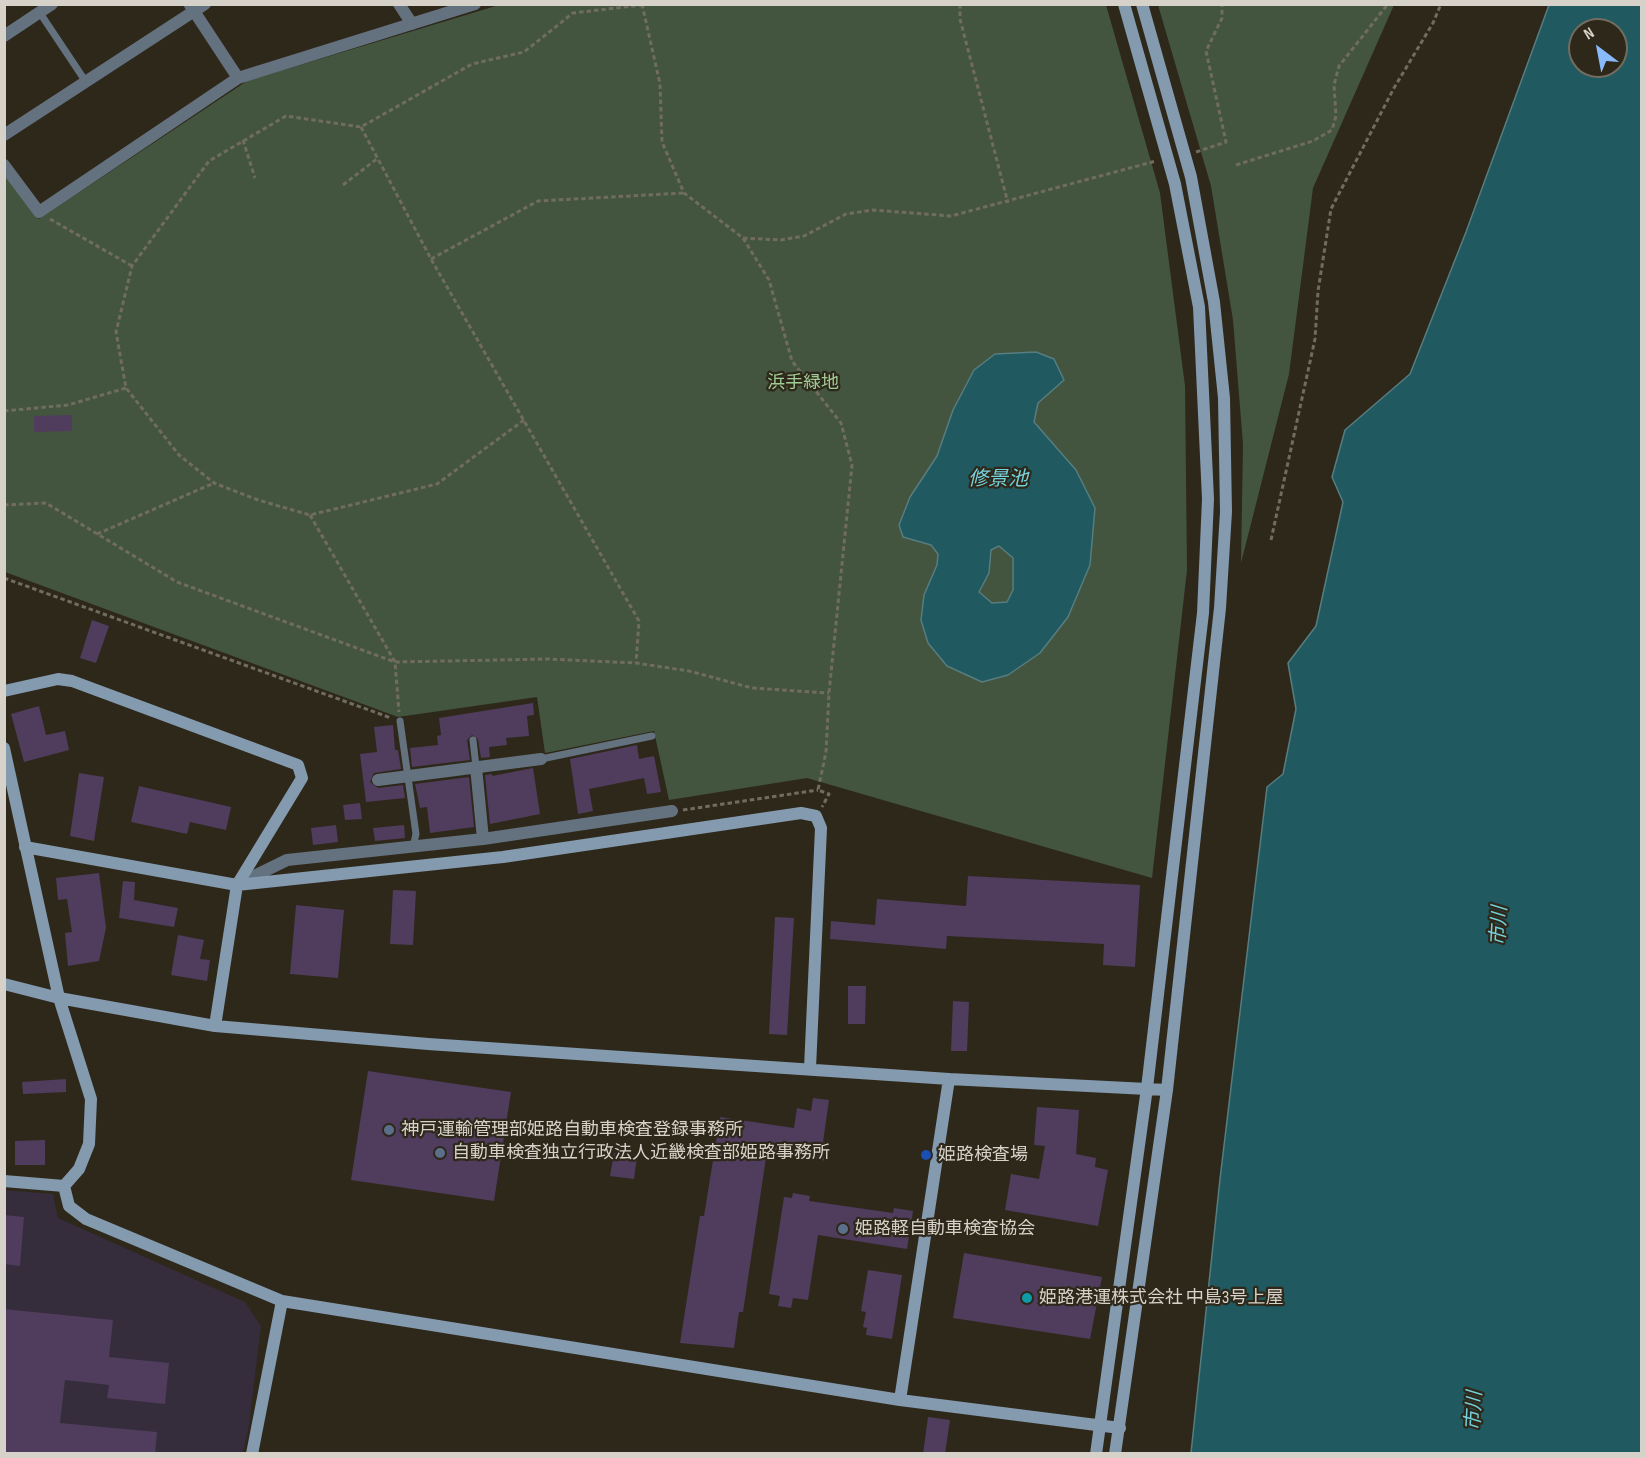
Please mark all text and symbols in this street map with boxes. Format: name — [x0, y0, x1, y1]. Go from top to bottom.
north arrow — [1568, 18, 1628, 78]
text: N — [1581, 24, 1598, 44]
park label: 浜手緑地 — [767, 372, 839, 394]
water label: 修景池 — [968, 468, 1028, 492]
water label: 市川 — [1487, 905, 1513, 947]
place label: 神戸運輸管理部姫路自動車検査登録事務所 — [401, 1119, 743, 1141]
marker: 神戸運輸管理部姫路自動車検査登録事務所 — [382, 1123, 396, 1137]
place label: 自動車検査独立行政法人近畿検査部姫路事務所 — [452, 1142, 830, 1164]
place label: 姫路検査場 — [938, 1144, 1028, 1166]
marker: 自動車検査独立行政法人近畿検査部姫路事務所 — [433, 1146, 447, 1160]
marker: 姫路検査場 — [919, 1148, 933, 1162]
place label: 姫路軽自動車検査協会 — [855, 1218, 1035, 1240]
marker: 姫路軽自動車検査協会 — [836, 1222, 850, 1236]
place label: 姫路港運株式会社 中島3号上屋 — [1039, 1287, 1283, 1309]
marker: 姫路港運株式会社 中島3号上屋 — [1020, 1291, 1034, 1305]
water label: 市川 — [1462, 1390, 1488, 1432]

